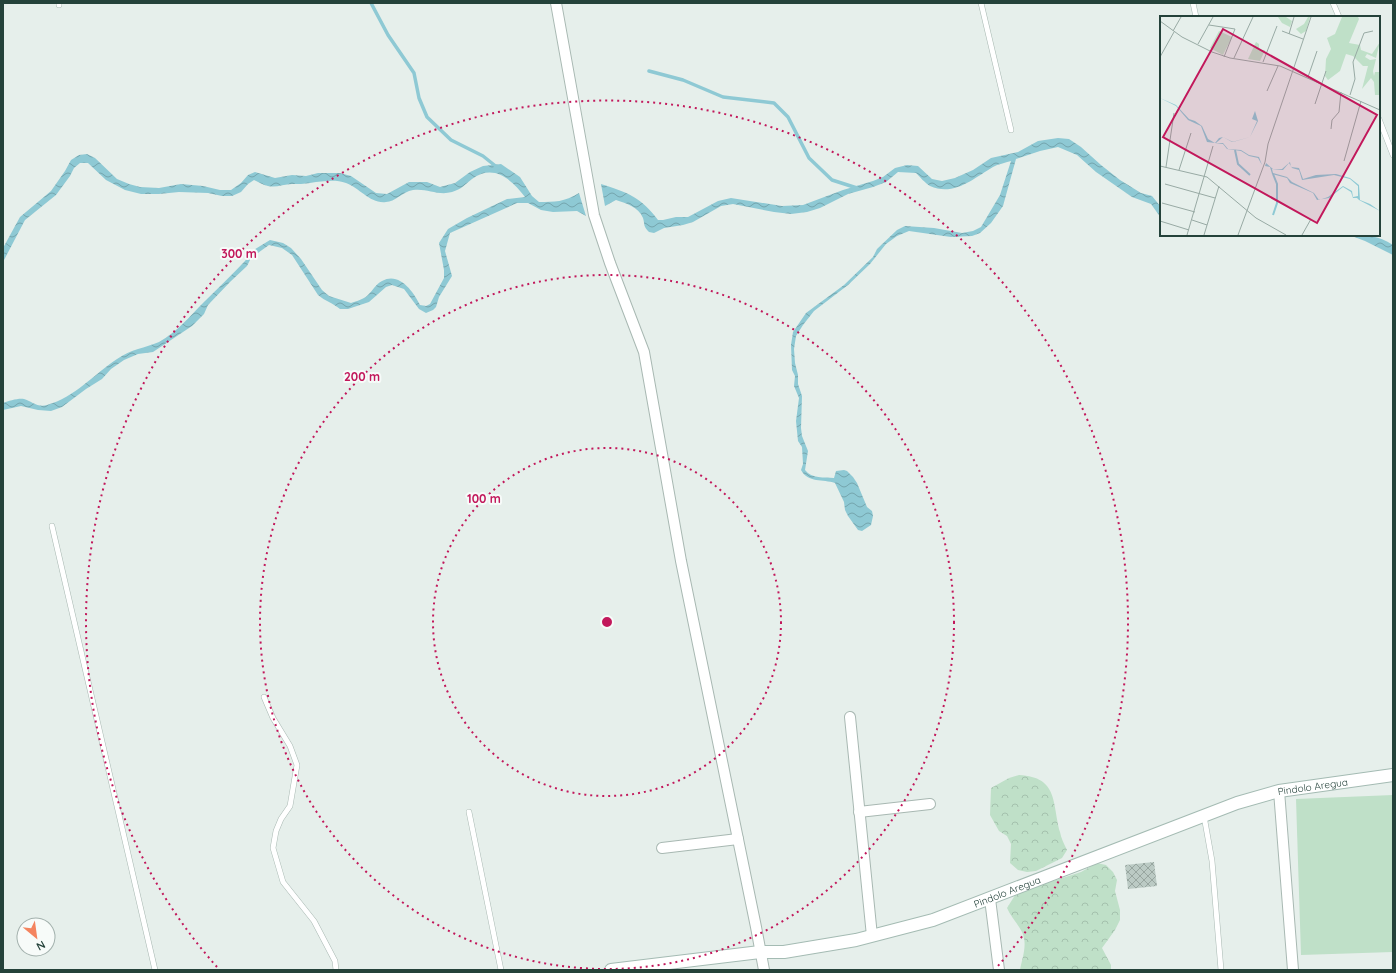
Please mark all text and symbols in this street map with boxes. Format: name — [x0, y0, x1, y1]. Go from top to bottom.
inset map — [1160, 16, 1380, 236]
text: 300 m — [221, 246, 257, 261]
text: 200 m — [344, 369, 380, 384]
text: 100 m — [467, 491, 501, 506]
centre of rings — [600, 615, 614, 629]
street label: Pindolo Aregua — [1277, 775, 1349, 798]
street label: Pindolo Aregua — [972, 873, 1042, 910]
north arrow — [16, 917, 56, 957]
text: N — [34, 938, 48, 954]

